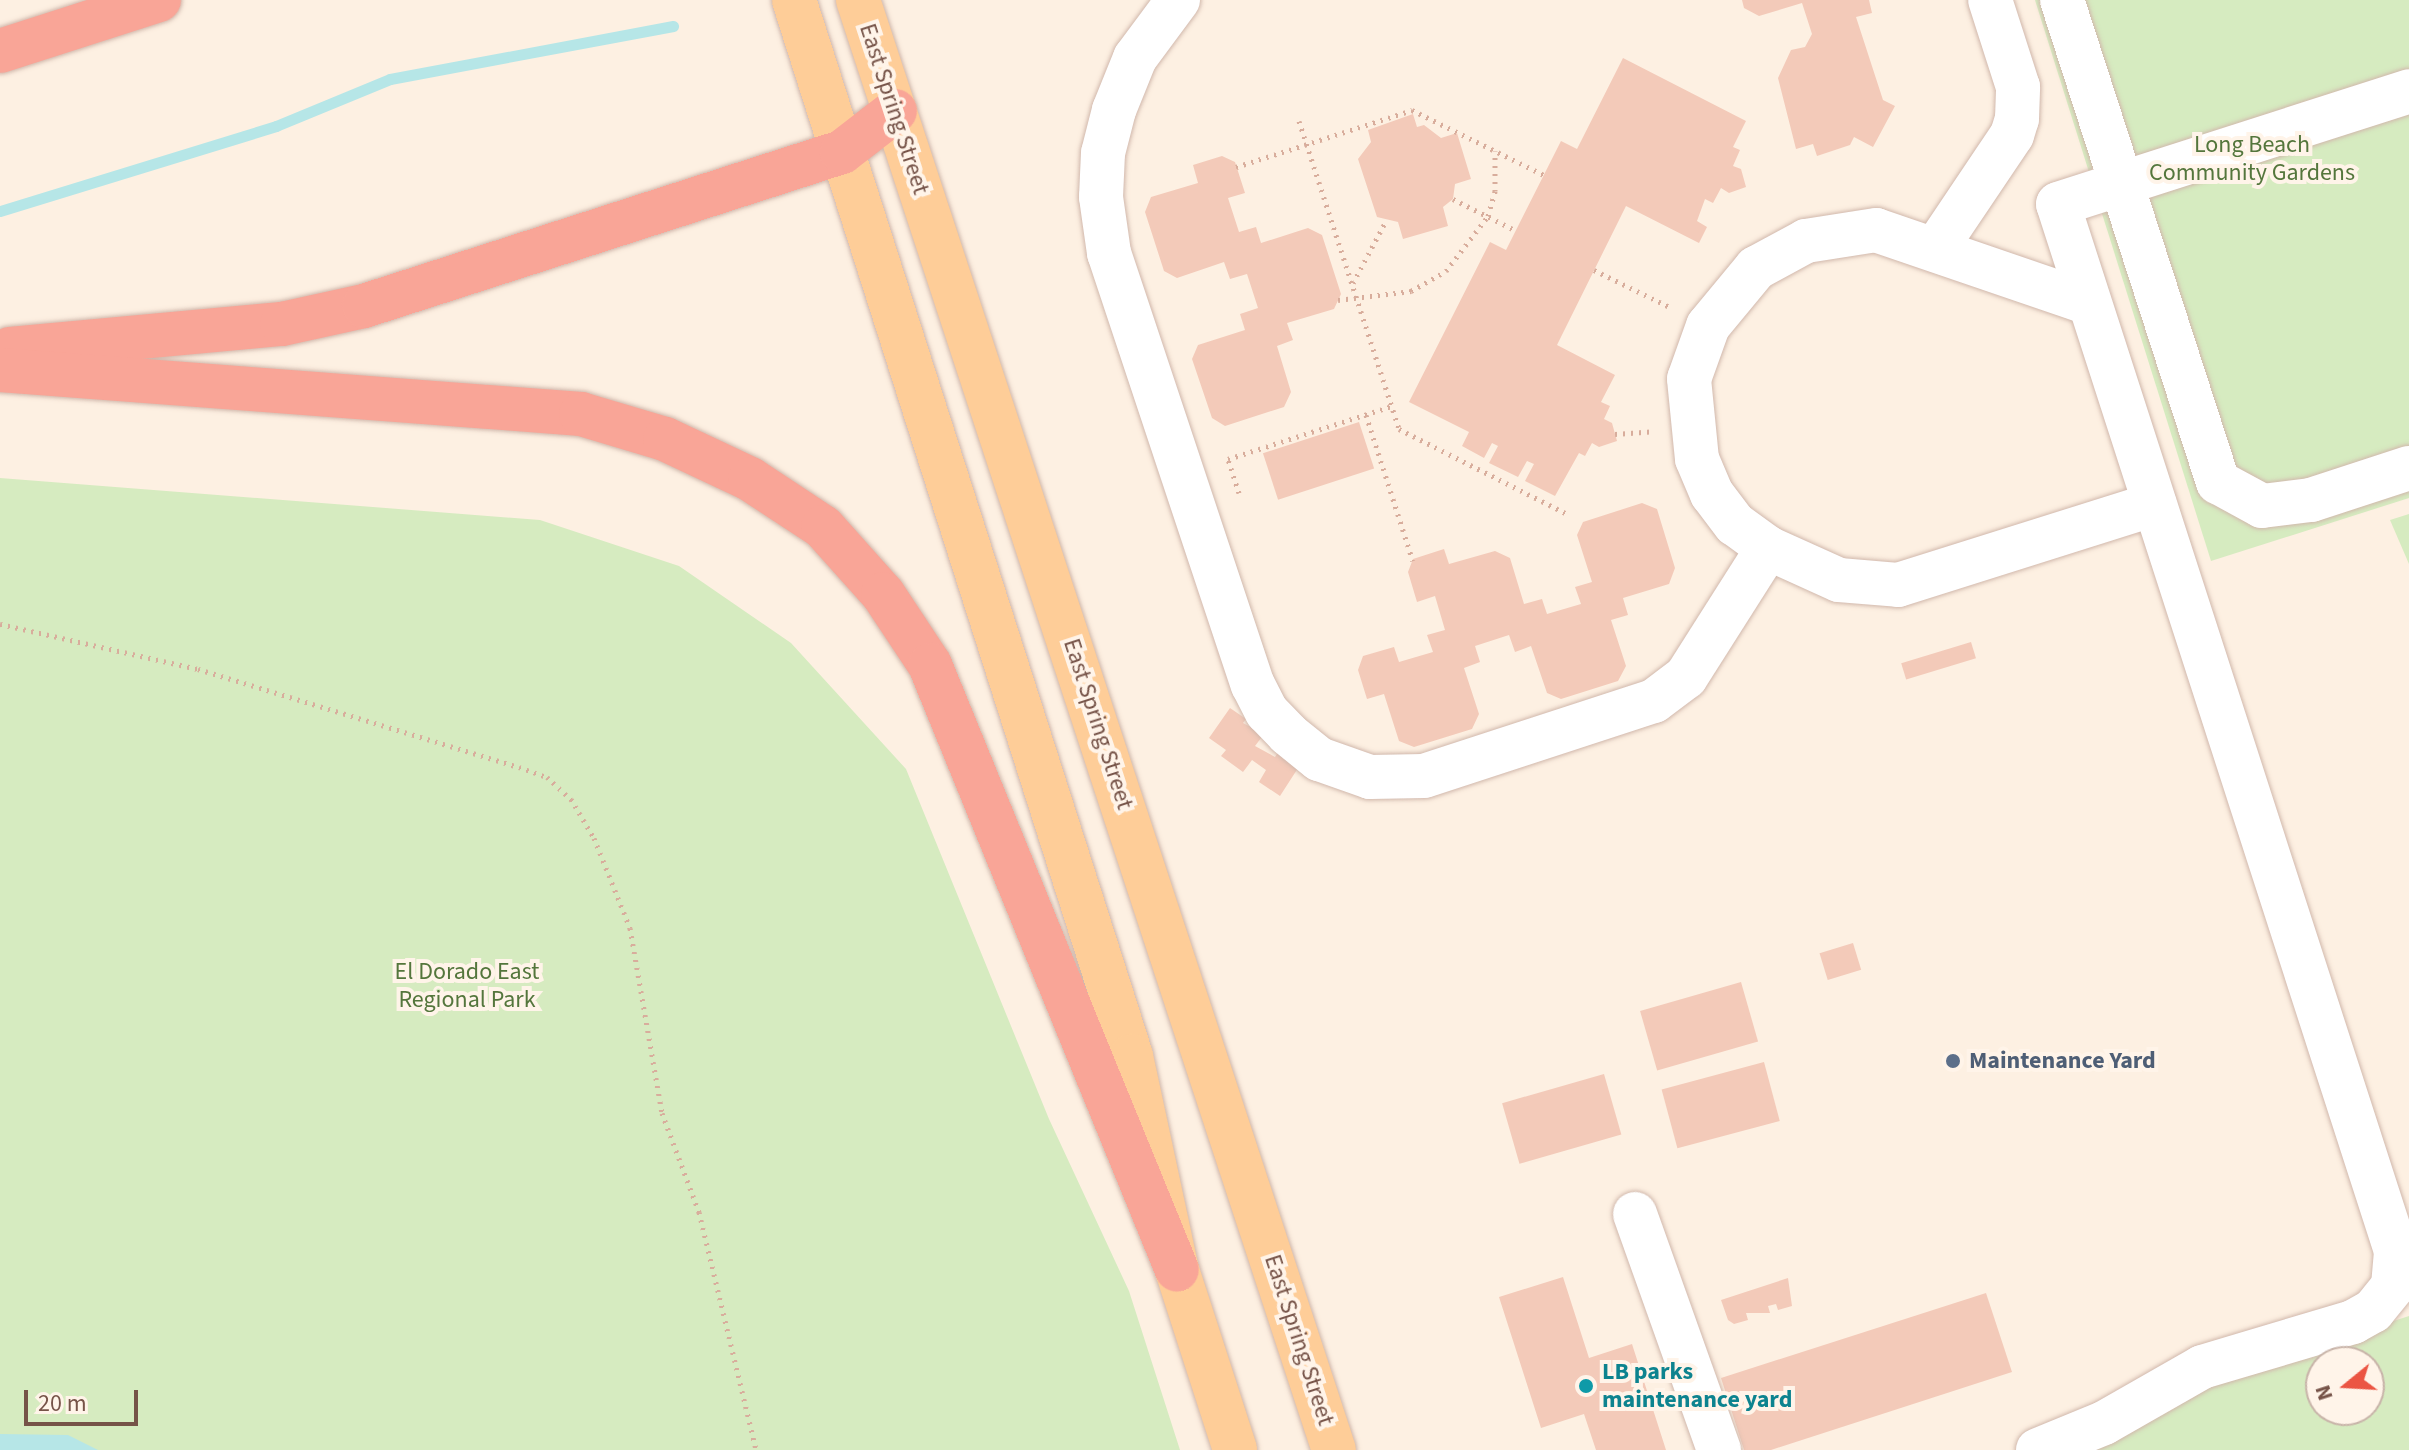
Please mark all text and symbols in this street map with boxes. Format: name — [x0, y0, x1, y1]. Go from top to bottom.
street label: East Spring Street — [853, 20, 935, 198]
park label: Long Beach Community Gardens — [2149, 131, 2355, 187]
street label: East Spring Street — [1057, 635, 1139, 813]
park label: El Dorado East Regional Park — [395, 958, 539, 1014]
place label: Maintenance Yard — [1969, 1047, 2156, 1075]
marker: Maintenance Yard — [1944, 1052, 1962, 1070]
street label: East Spring Street — [1258, 1251, 1340, 1429]
north arrow — [2305, 1346, 2385, 1426]
place label: LB parks maintenance yard — [1602, 1358, 1792, 1414]
scale bar — [28, 1374, 142, 1424]
marker: LB parks maintenance yard — [1577, 1377, 1595, 1395]
text: N — [2307, 1381, 2342, 1405]
text: 20 m — [38, 1386, 87, 1421]

